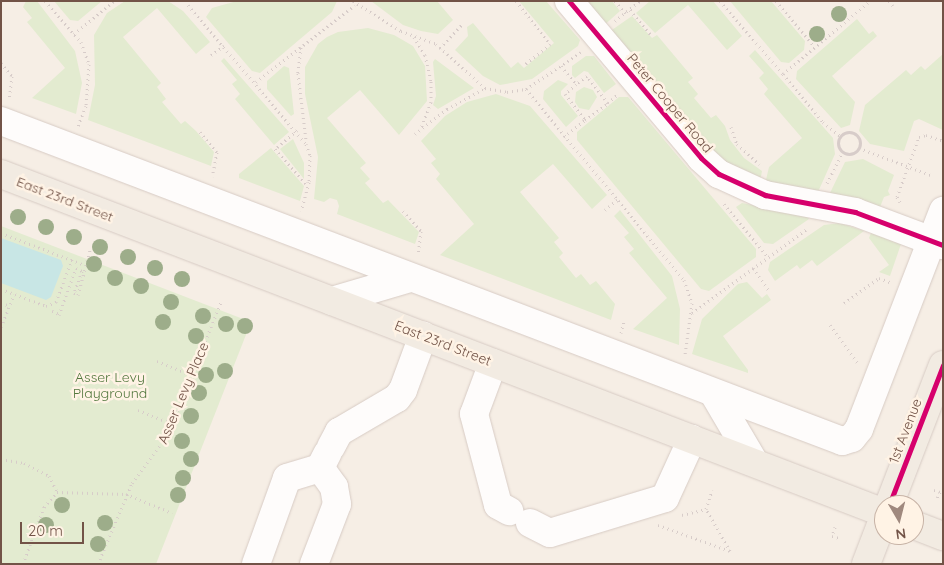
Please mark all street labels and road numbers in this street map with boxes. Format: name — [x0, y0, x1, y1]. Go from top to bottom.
street label: Peter Cooper Road — [624, 50, 716, 156]
street label: East 23rd Street — [14, 173, 116, 225]
street label: East 23rd Street — [392, 317, 494, 369]
street label: Asser Levy Place — [154, 340, 212, 446]
street label: 1st Avenue — [885, 396, 925, 466]

